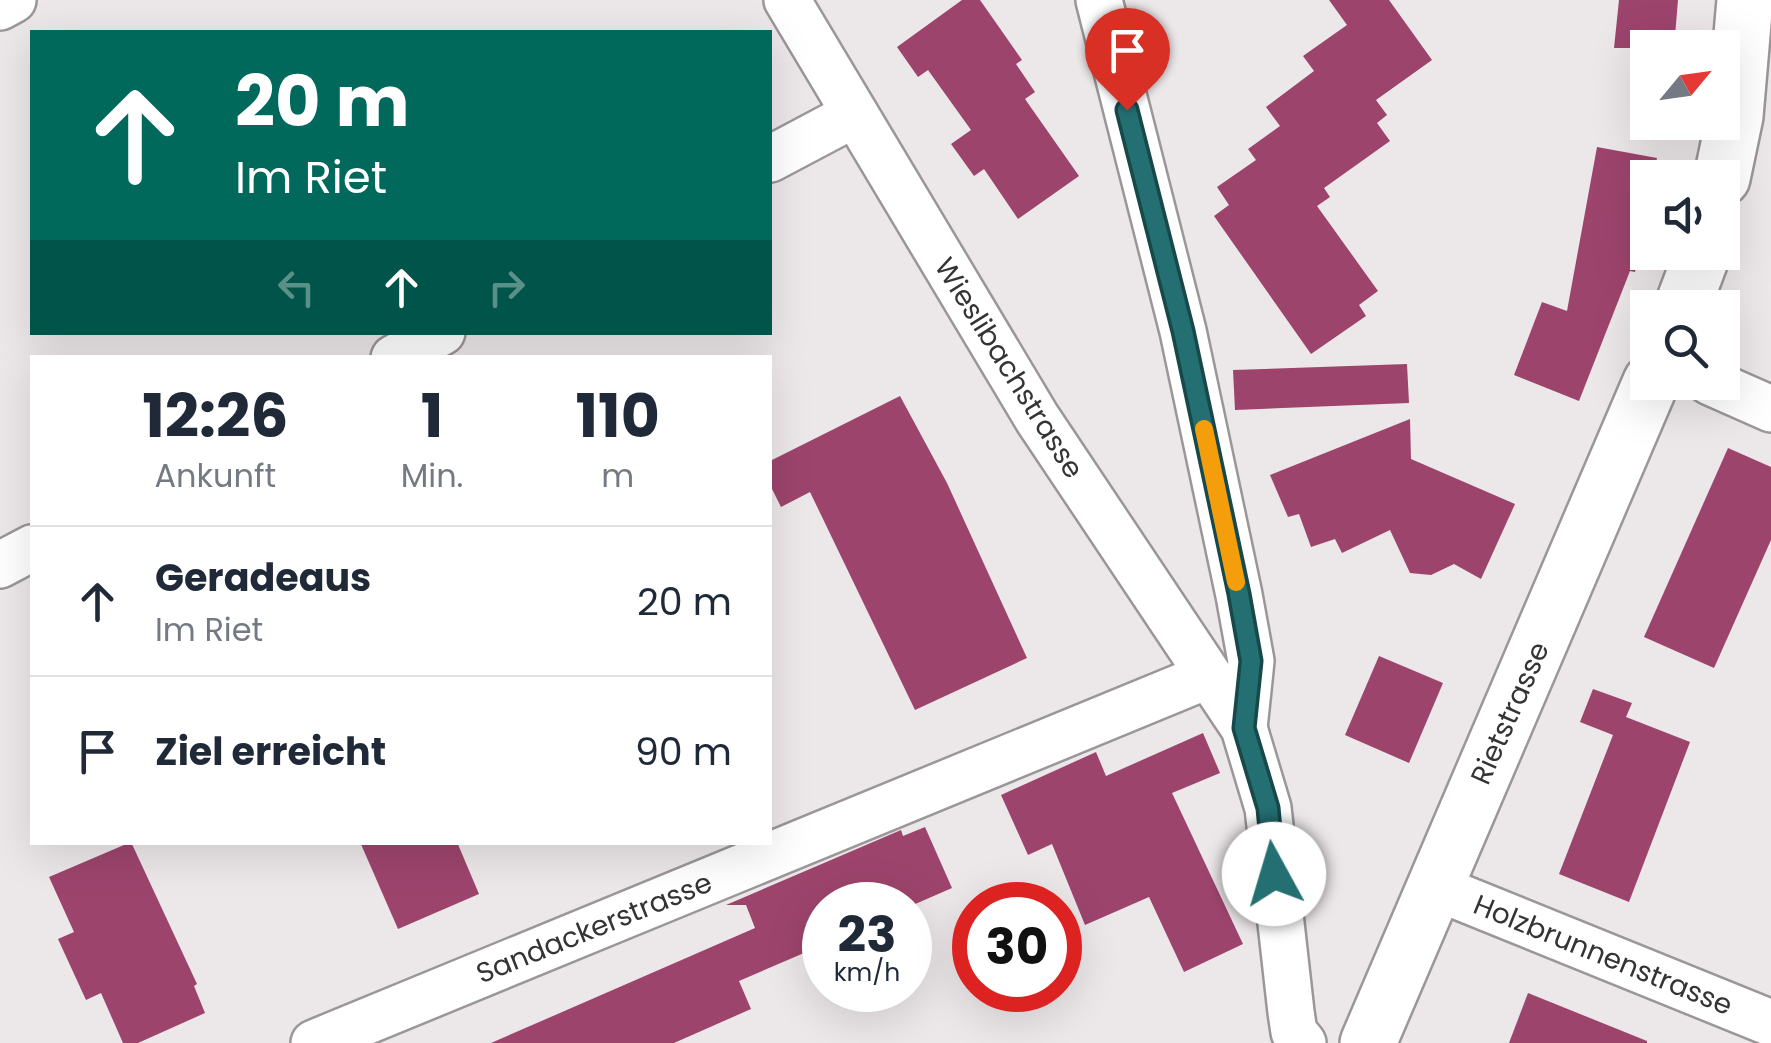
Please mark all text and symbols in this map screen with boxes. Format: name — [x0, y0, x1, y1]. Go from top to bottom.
pin — [1085, 8, 1170, 111]
icon: arrive — [1100, 23, 1155, 78]
north arrow — [1630, 30, 1740, 140]
map controls — [1630, 30, 1740, 400]
text: 20 m — [235, 52, 410, 151]
icon: ahead — [70, 70, 200, 200]
text: Im Riet — [235, 146, 387, 209]
button: sound — [1630, 160, 1740, 270]
street label: Wieslibachstrasse — [925, 250, 1093, 486]
icon: left — [269, 260, 324, 315]
icon: ahead — [374, 260, 429, 315]
icon: right — [479, 260, 534, 315]
button: search — [1630, 290, 1740, 400]
text: 12:26 — [142, 374, 289, 458]
text: 1 — [421, 374, 443, 458]
text: 110 — [576, 374, 660, 458]
text: Ankunft — [155, 453, 276, 498]
text: Min. — [401, 453, 463, 498]
text: m — [601, 453, 634, 498]
text: Geradeaus — [155, 551, 371, 604]
icon: ahead — [70, 574, 125, 629]
text: 20 m — [637, 575, 732, 628]
text: Im Riet — [155, 607, 263, 652]
street label: Rietstrasse — [1461, 636, 1559, 790]
icon: arrive — [70, 724, 125, 779]
text: Ziel erreicht — [155, 725, 386, 778]
text: 90 m — [635, 725, 732, 778]
position arrow — [1222, 822, 1326, 926]
street label: Sandackerstrasse — [470, 863, 718, 993]
speed limit sign: 30 — [952, 882, 1082, 1012]
street label: Holzbrunnenstrasse — [1468, 885, 1738, 1025]
text: 23 — [838, 899, 896, 970]
text: km/h — [834, 955, 900, 990]

